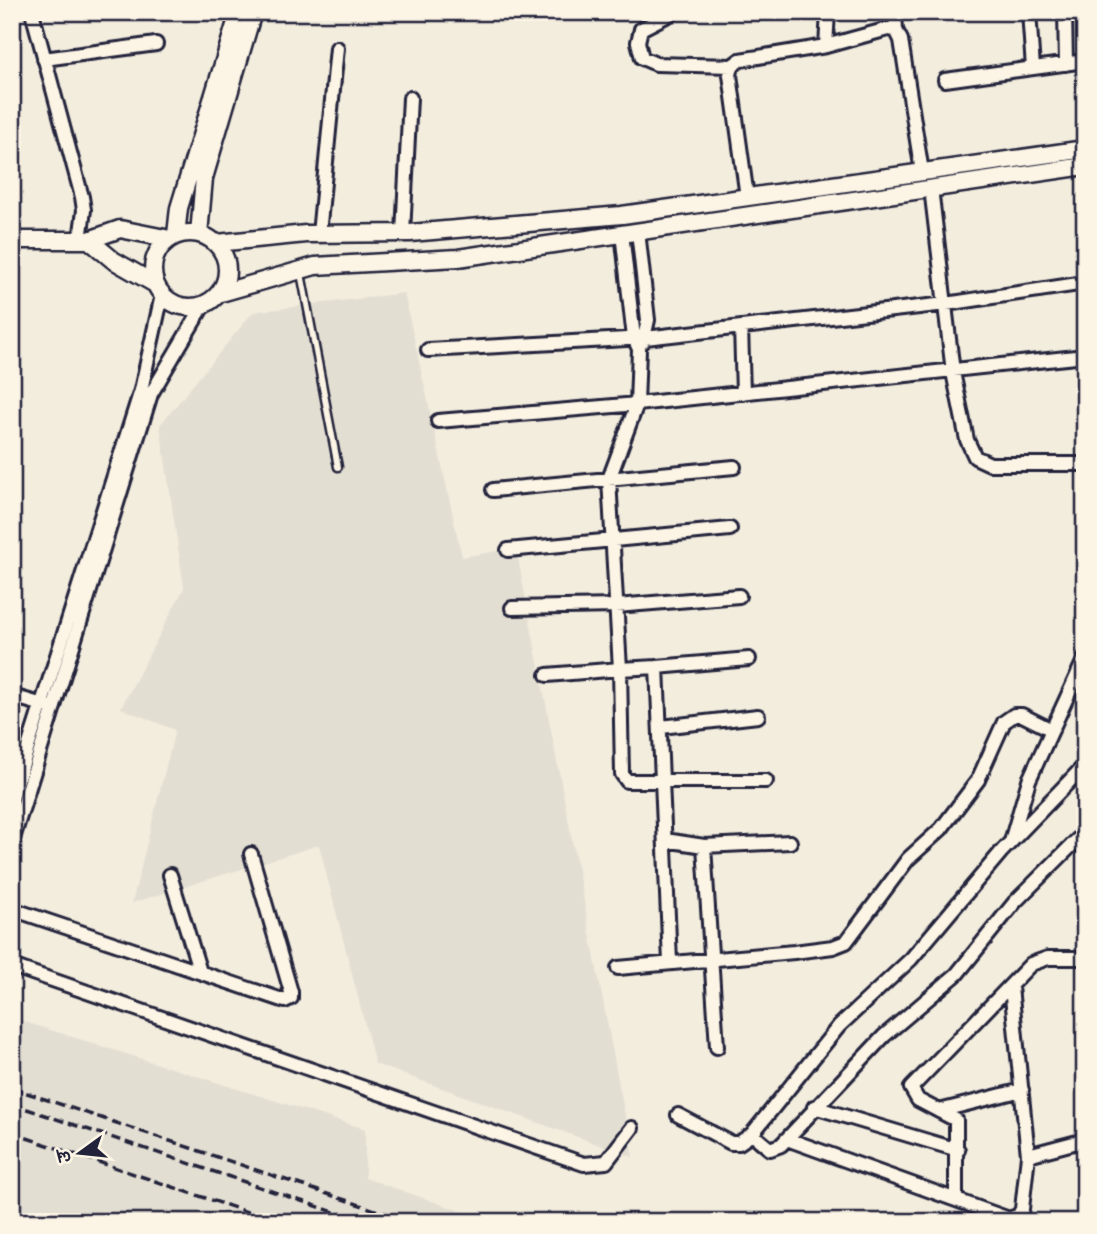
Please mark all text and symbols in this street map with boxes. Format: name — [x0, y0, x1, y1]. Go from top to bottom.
north arrow — [46, 1118, 116, 1188]
text: उ — [48, 1143, 82, 1167]

